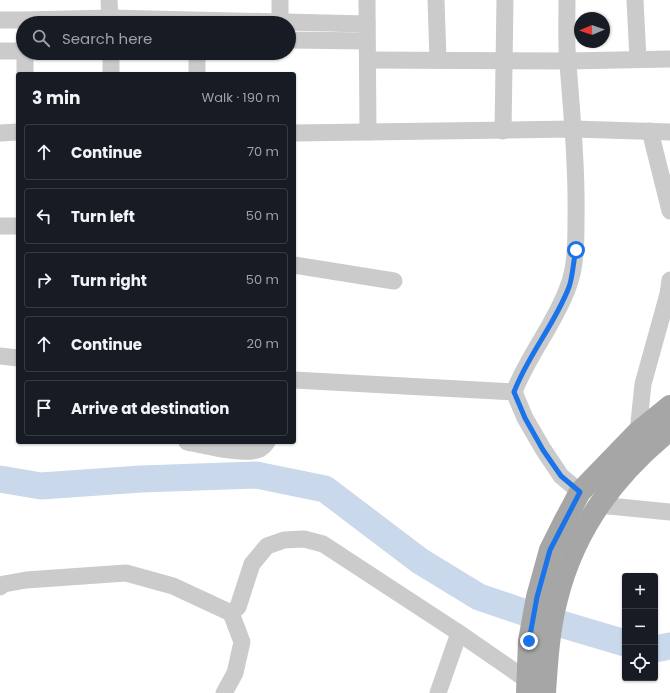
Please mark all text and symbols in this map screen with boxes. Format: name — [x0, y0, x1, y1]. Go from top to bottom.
north arrow — [574, 12, 610, 48]
search box — [16, 16, 296, 60]
icon: search — [30, 27, 52, 49]
text: Search here — [62, 28, 152, 49]
text: 3 min — [32, 86, 80, 110]
text: Walk · 190 m — [202, 88, 280, 107]
icon: ahead — [33, 141, 55, 163]
text: Continue — [71, 142, 142, 163]
text: 70 m — [247, 142, 279, 161]
icon: left — [33, 205, 55, 227]
text: Turn left — [71, 206, 135, 227]
text: 50 m — [246, 206, 279, 225]
route start — [567, 241, 585, 259]
icon: right — [33, 269, 55, 291]
text: Turn right — [71, 270, 147, 291]
text: 50 m — [246, 270, 279, 289]
icon: ahead — [33, 333, 55, 355]
text: Continue — [71, 334, 142, 355]
text: 20 m — [246, 334, 279, 353]
icon: arrive — [33, 397, 55, 419]
text: Arrive at destination — [71, 398, 229, 419]
map controls — [622, 573, 658, 681]
button: + — [622, 573, 658, 609]
button: − — [622, 609, 658, 645]
route end — [520, 632, 538, 650]
button: locate — [622, 645, 658, 681]

